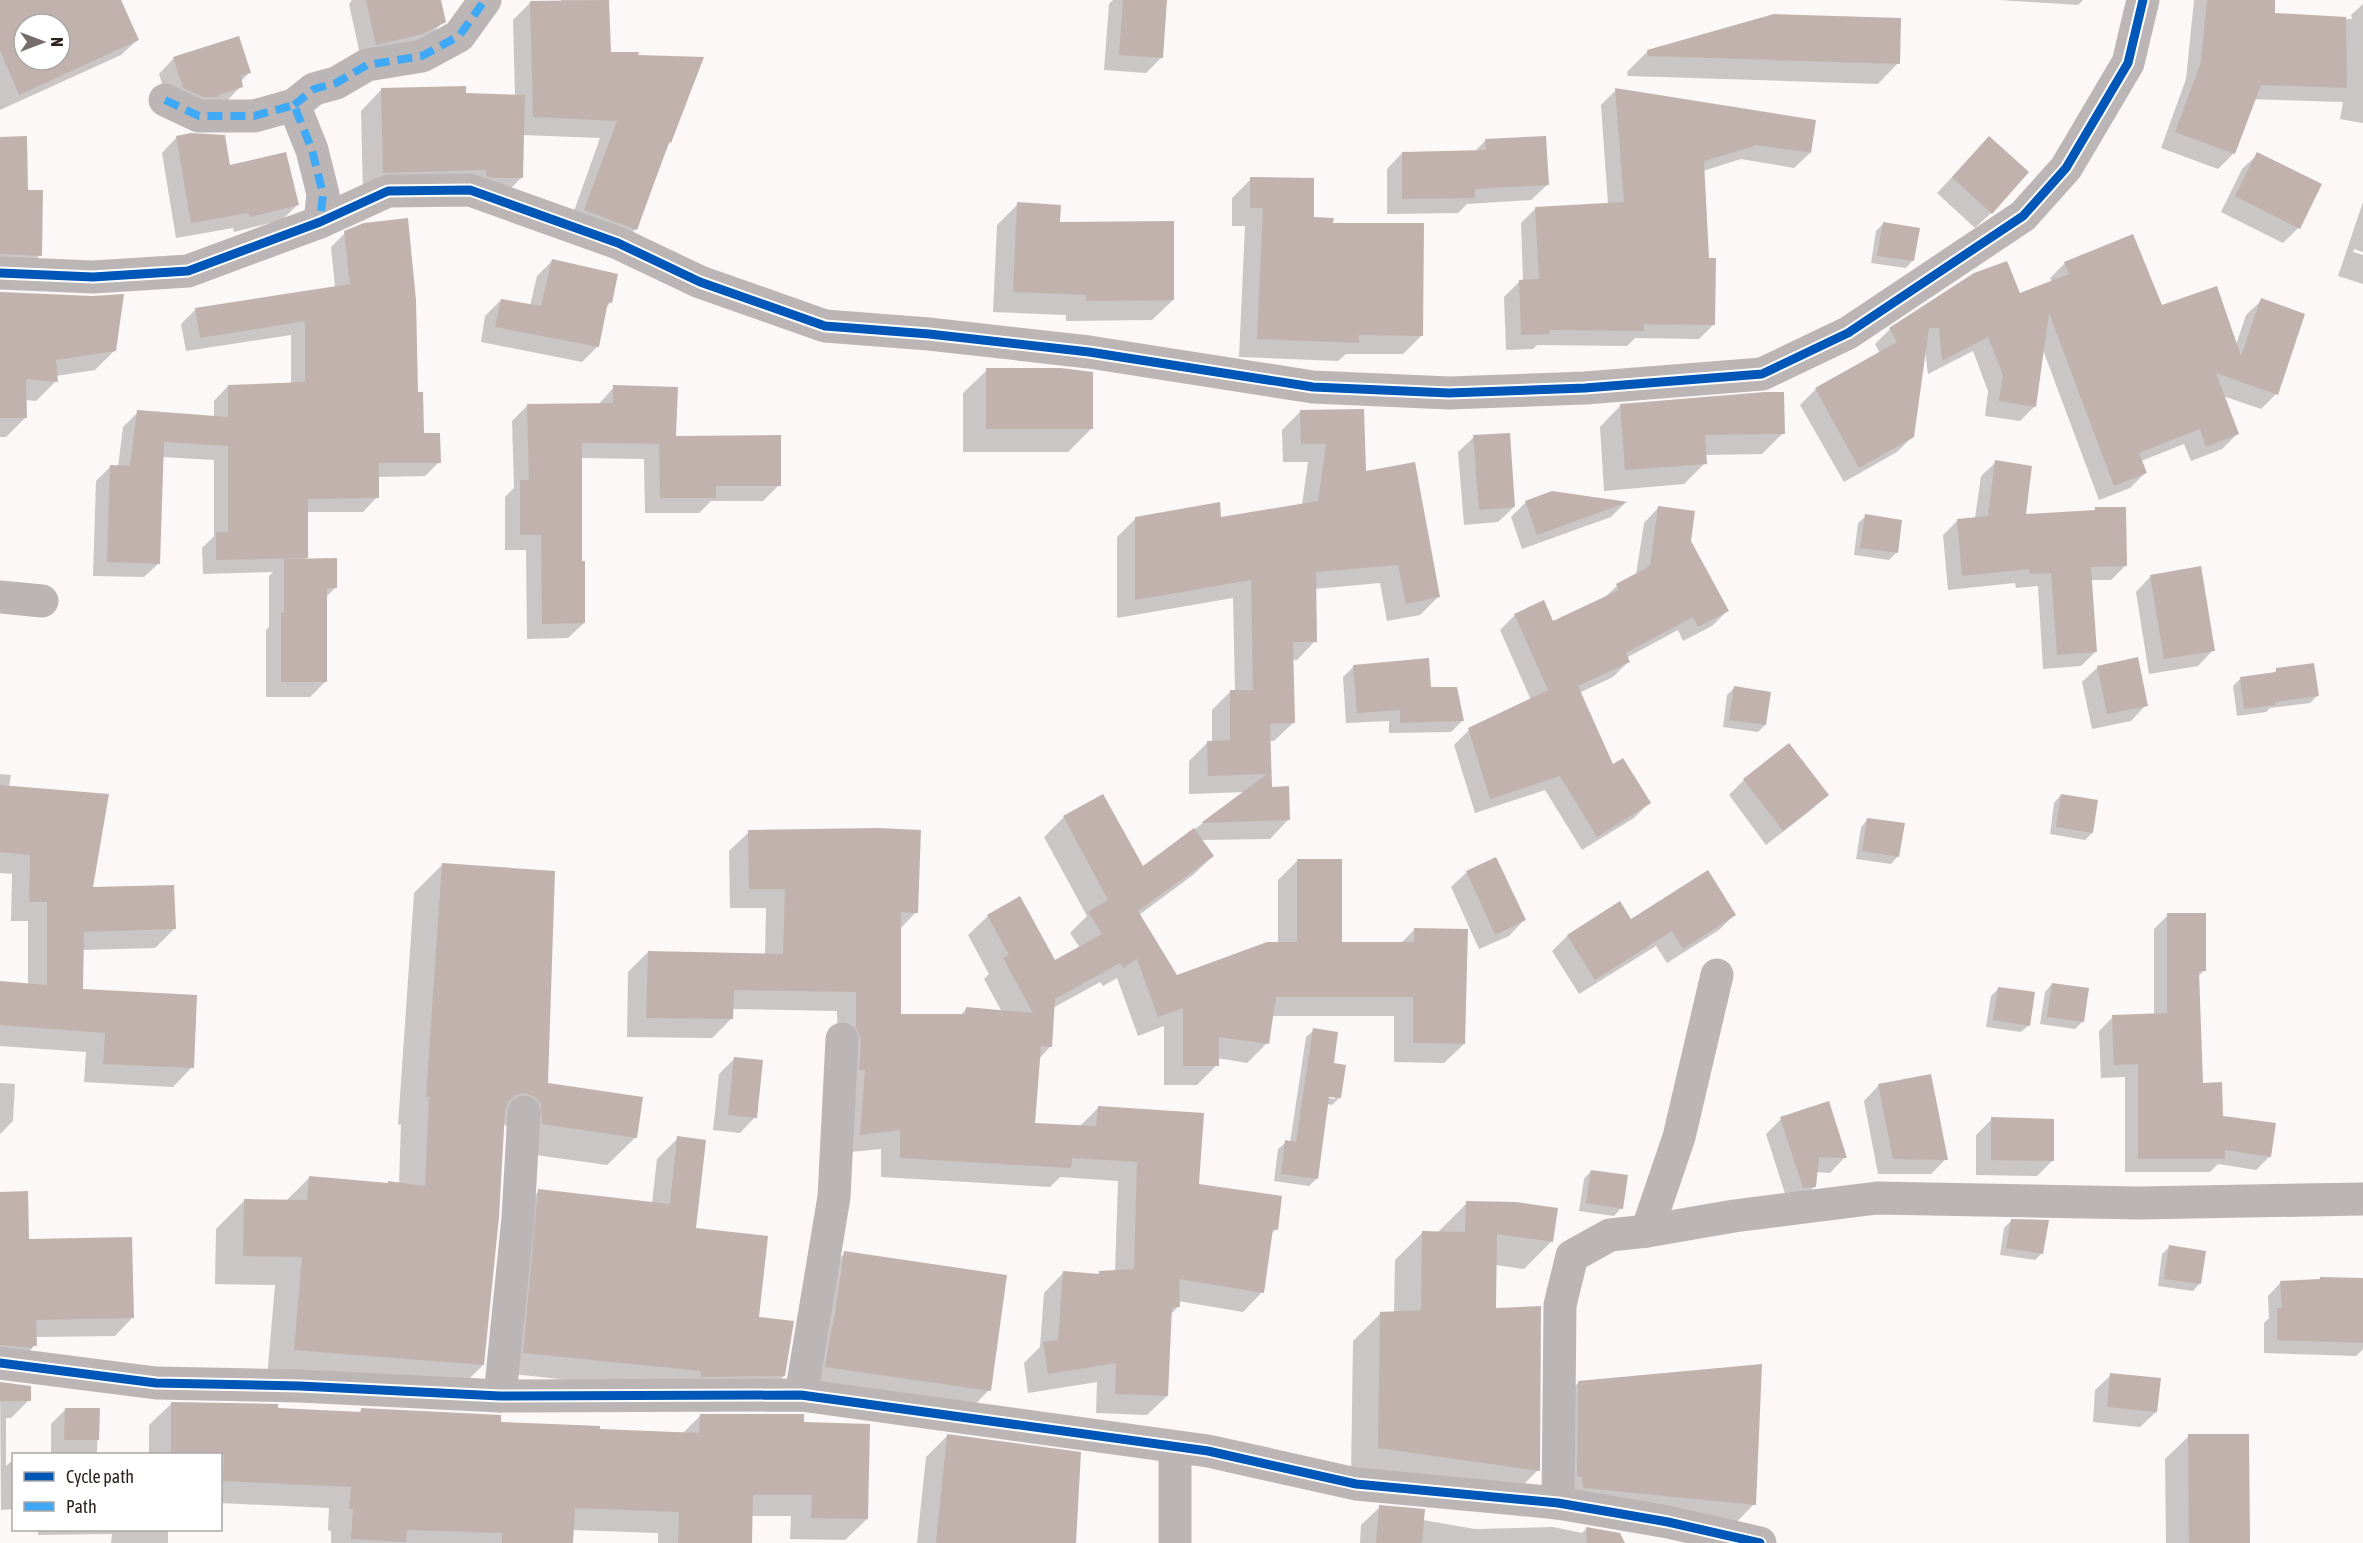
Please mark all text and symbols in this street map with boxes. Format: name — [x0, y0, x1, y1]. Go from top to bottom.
north arrow — [12, 12, 72, 72]
text: N — [48, 37, 66, 47]
legend — [12, 1453, 222, 1531]
text: Cycle path — [66, 1466, 134, 1487]
text: Path — [66, 1496, 97, 1517]

